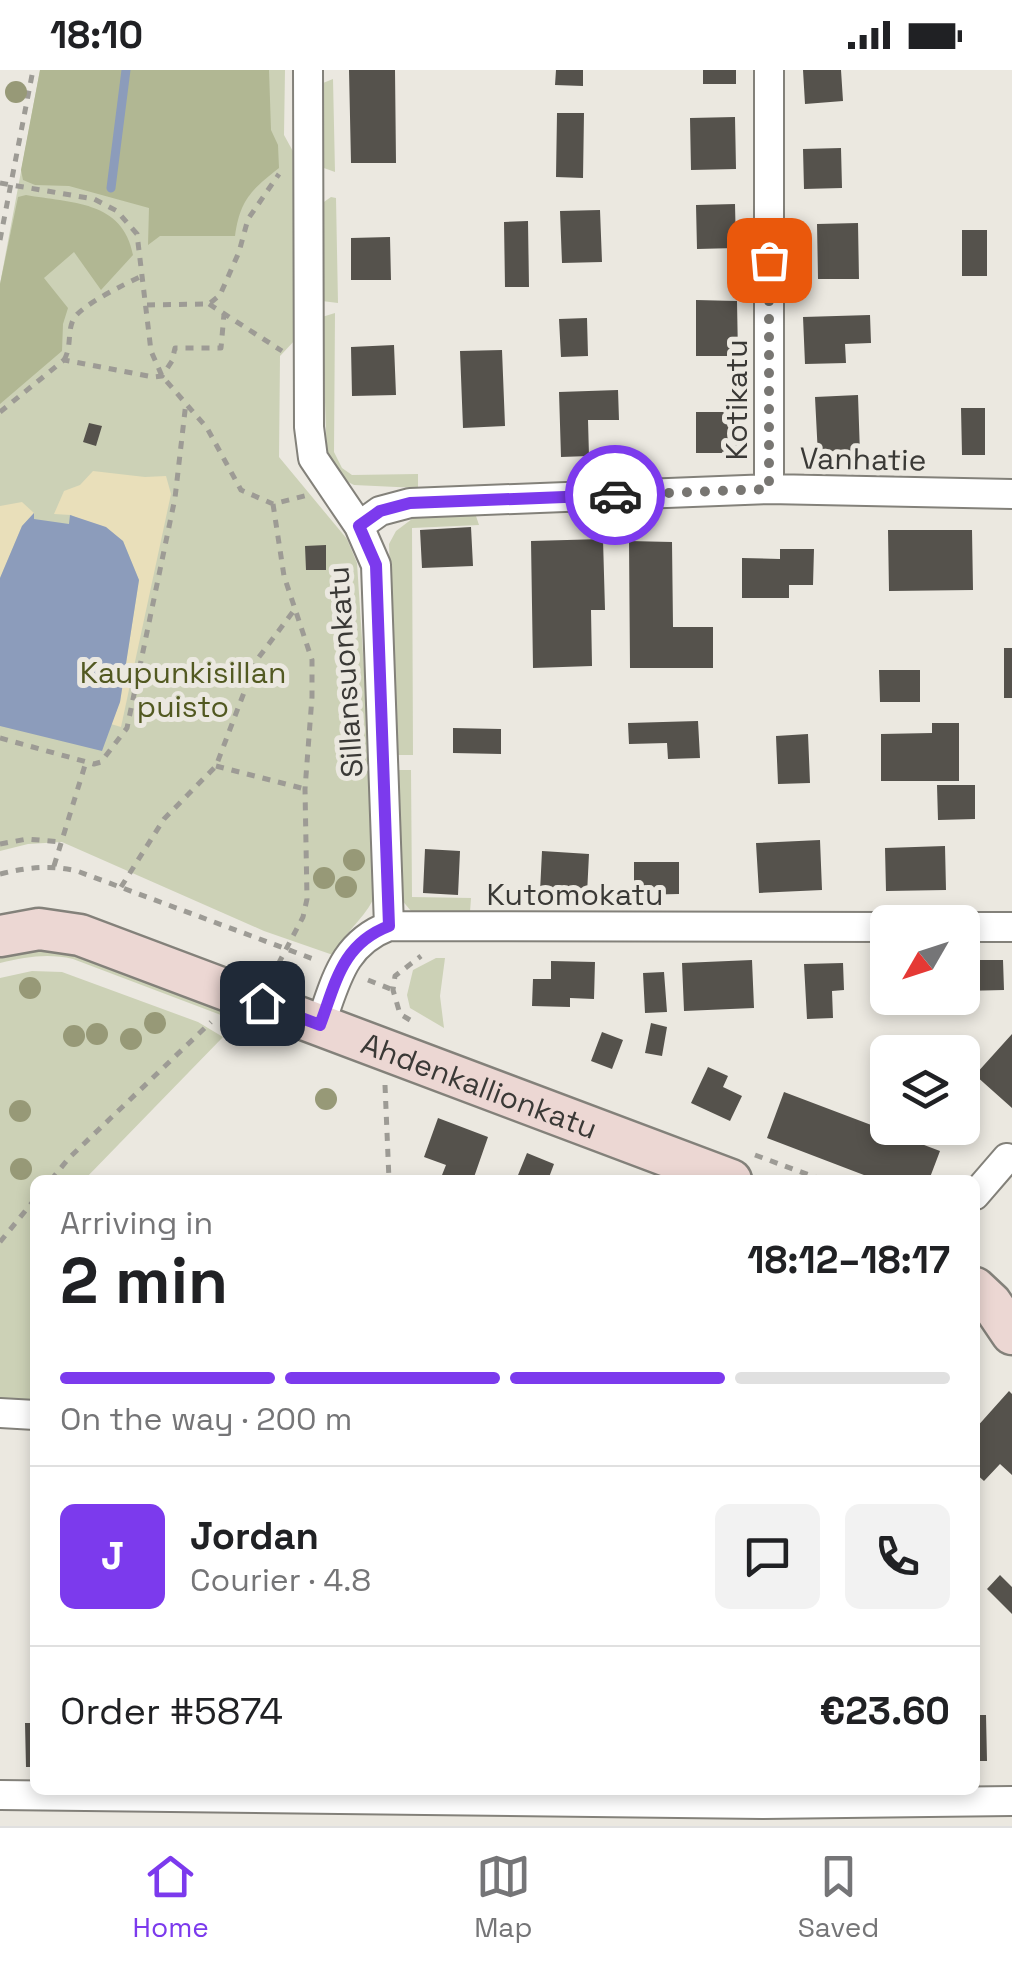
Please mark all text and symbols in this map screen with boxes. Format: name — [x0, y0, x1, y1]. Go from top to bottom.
text: 18:10 — [50, 11, 143, 59]
pin — [727, 218, 812, 303]
icon: bag — [742, 233, 797, 288]
street label: Kotikatu — [717, 339, 756, 461]
street label: Vanhatie — [799, 438, 927, 480]
courier — [565, 445, 665, 545]
icon: car — [588, 468, 643, 523]
street label: Sillansuonkatu — [318, 565, 372, 779]
park label: Kaupunkisillan puisto — [80, 653, 286, 726]
street label: Kutomokatu — [487, 875, 663, 914]
north arrow — [870, 905, 980, 1015]
map controls — [870, 905, 980, 1145]
pin — [220, 961, 305, 1046]
icon: home — [235, 976, 290, 1031]
street label: Ahdenkallionkatu — [356, 1023, 603, 1148]
button: layers — [870, 1035, 980, 1145]
text: Arriving in — [60, 1203, 213, 1243]
text: 18:12–18:17 — [747, 1236, 950, 1284]
text: 2 min — [60, 1239, 228, 1322]
text: On the way · 200 m — [60, 1399, 352, 1439]
button: chat — [715, 1504, 820, 1609]
button: phone — [845, 1504, 950, 1609]
text: Jordan — [190, 1512, 319, 1560]
text: J — [101, 1532, 124, 1580]
text: Courier · 4.8 — [190, 1560, 371, 1600]
text: Order #5874 — [60, 1687, 283, 1735]
text: €23.60 — [820, 1687, 950, 1735]
tab: Home — [133, 1849, 209, 1945]
tab: Map — [474, 1849, 533, 1945]
tab: Saved — [798, 1849, 879, 1945]

